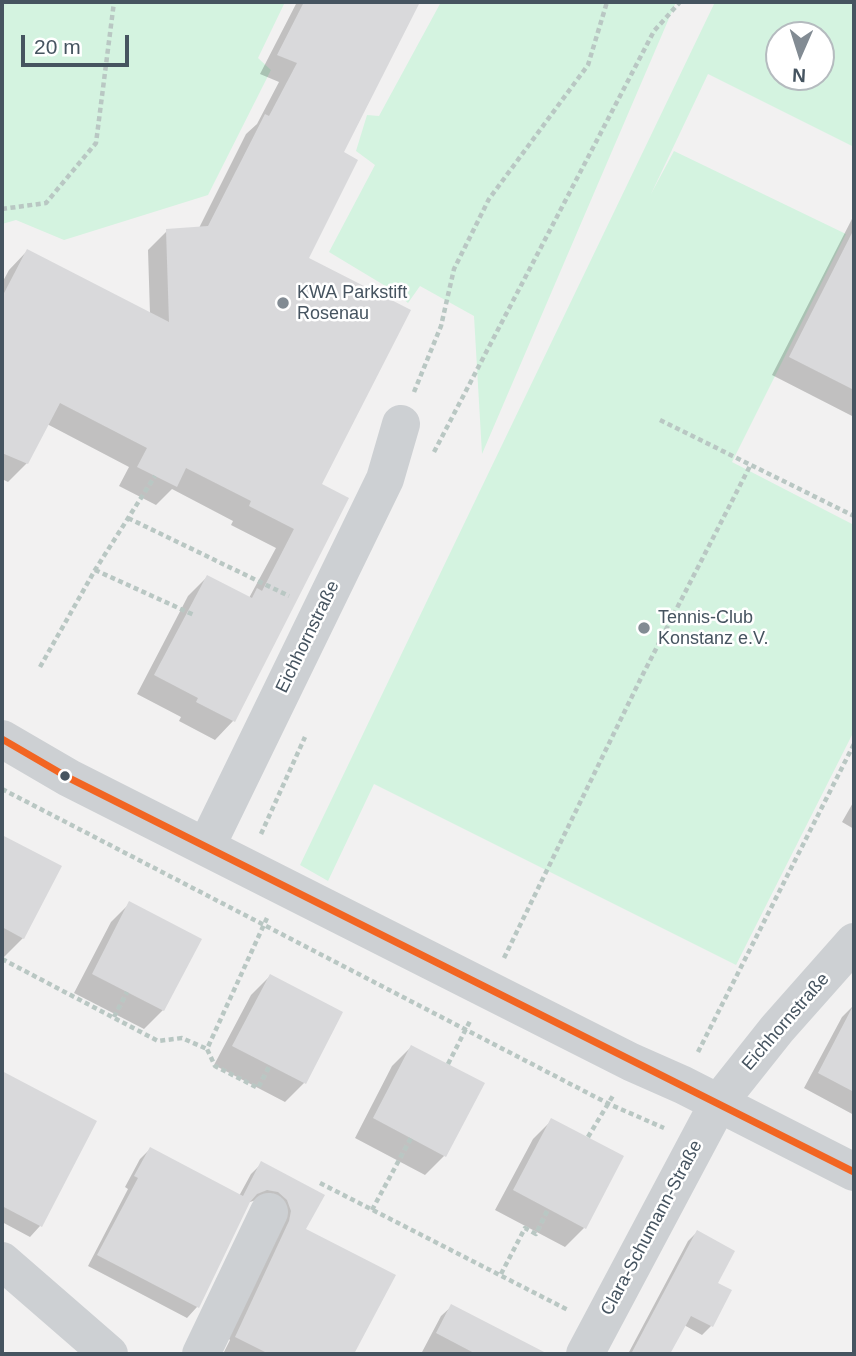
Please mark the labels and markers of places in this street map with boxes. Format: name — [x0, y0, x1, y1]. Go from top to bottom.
place label: KWA Parkstift Rosenau — [297, 282, 407, 324]
marker: KWA Parkstift Rosenau — [275, 295, 291, 311]
place label: Tennis-Club Konstanz e.V. — [658, 607, 768, 650]
marker: Tennis-Club Konstanz e.V. — [636, 620, 652, 636]
unlabelled marker — [58, 769, 72, 783]

